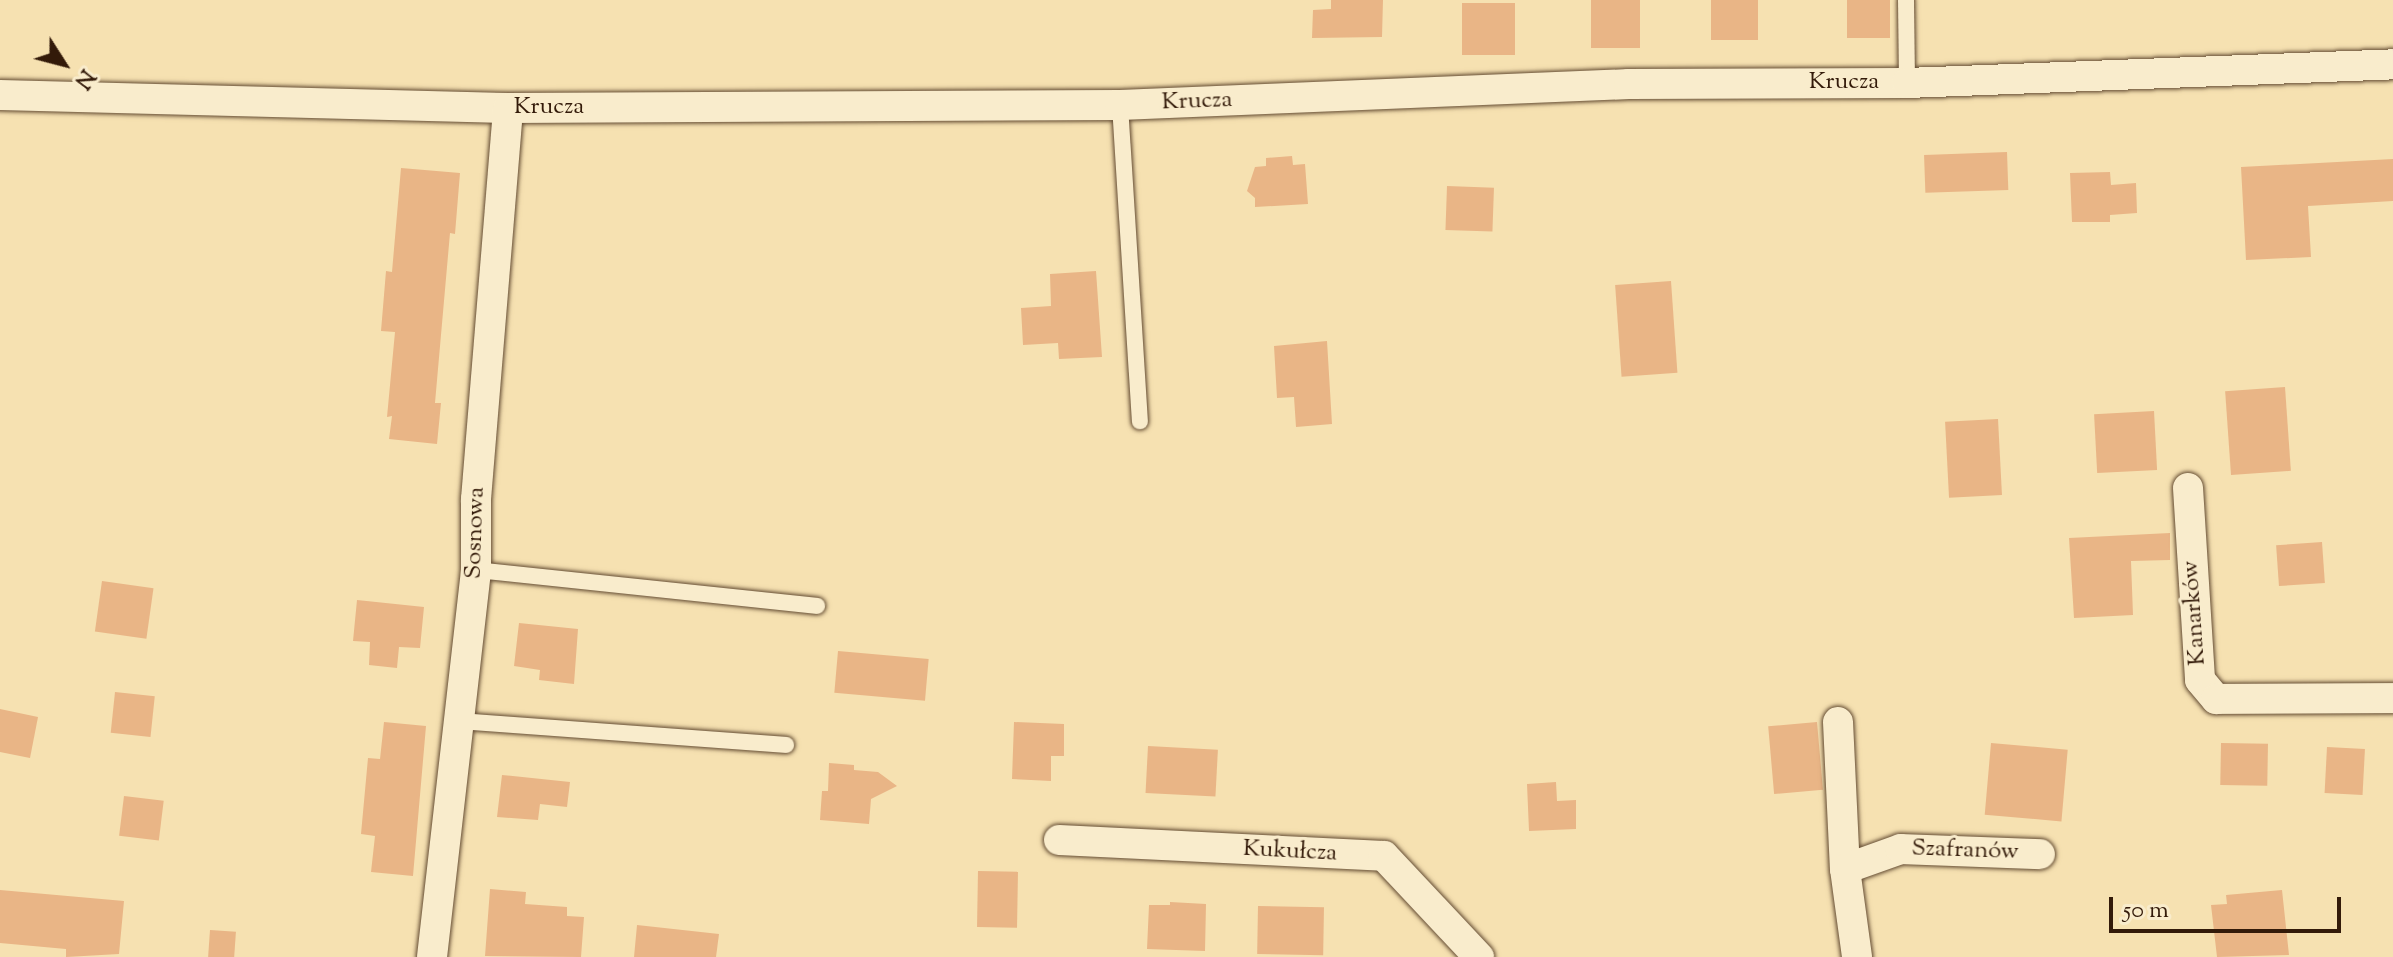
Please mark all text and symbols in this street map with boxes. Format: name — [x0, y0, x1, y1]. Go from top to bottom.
north arrow — [24, 24, 104, 104]
text: N — [65, 62, 102, 95]
street label: Krucza — [1809, 69, 1879, 97]
street label: Krucza — [1161, 86, 1233, 118]
street label: Krucza — [514, 94, 584, 122]
street label: Sosnowa — [460, 486, 492, 580]
street label: Kanarków — [2177, 560, 2213, 666]
street label: Kukułcza — [1242, 835, 1338, 869]
street label: Szafranów — [1911, 835, 2019, 867]
scale bar — [2113, 881, 2345, 931]
text: 50 m — [2123, 894, 2169, 928]

